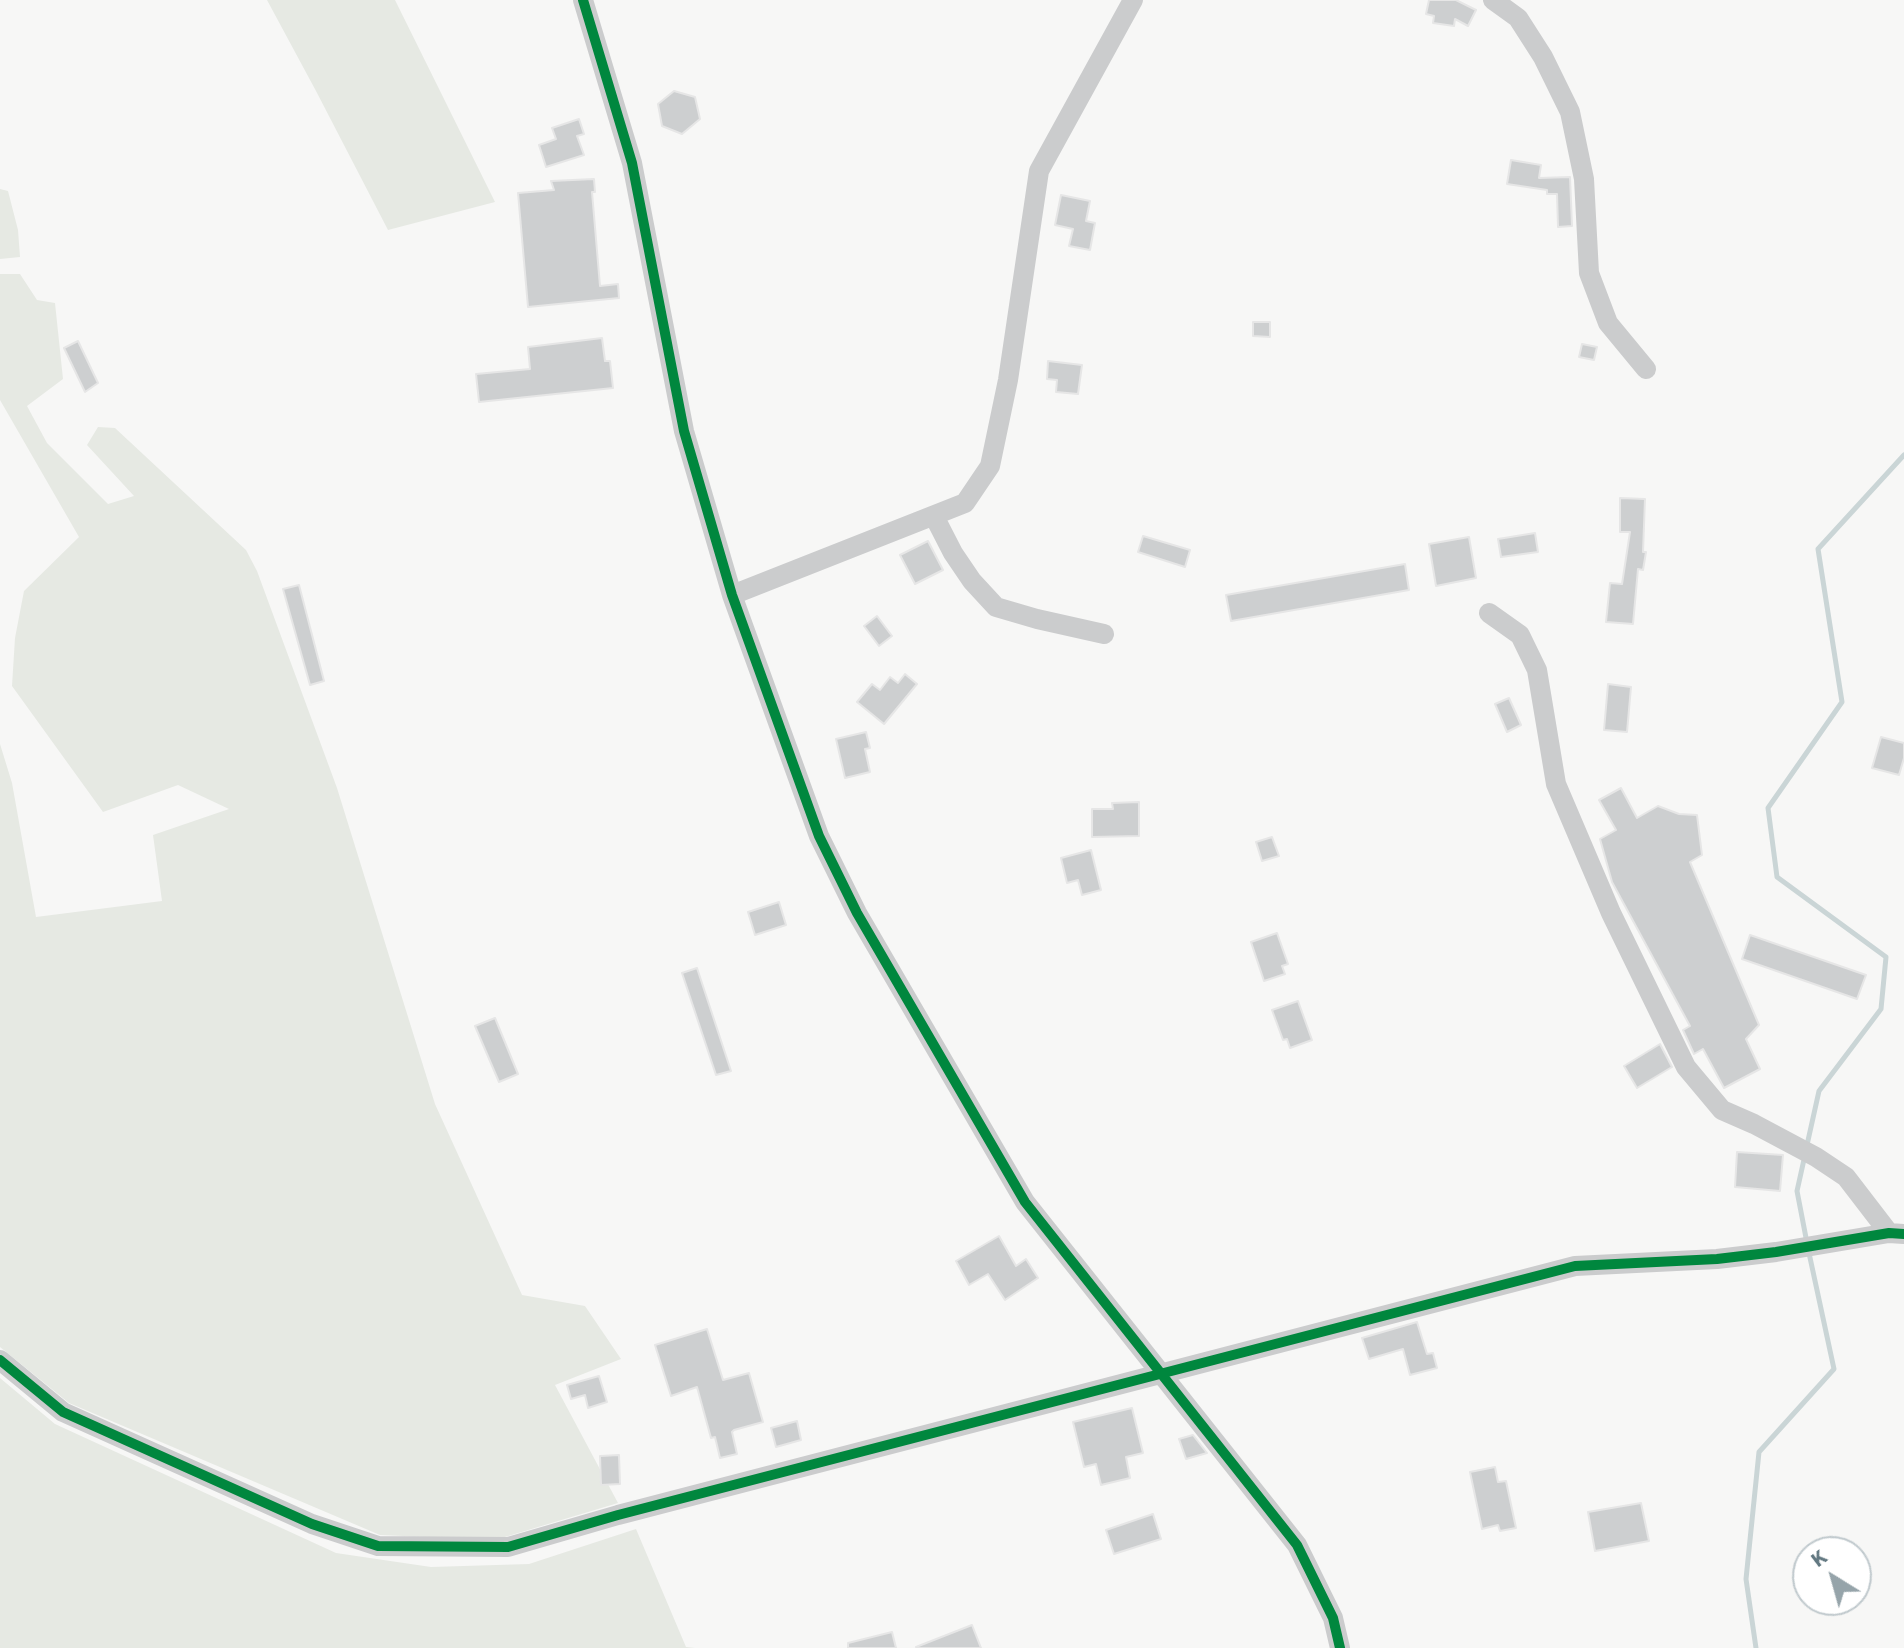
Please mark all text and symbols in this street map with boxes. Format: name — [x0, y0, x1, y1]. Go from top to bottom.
north arrow — [1792, 1536, 1872, 1616]
text: K — [1804, 1542, 1834, 1575]

